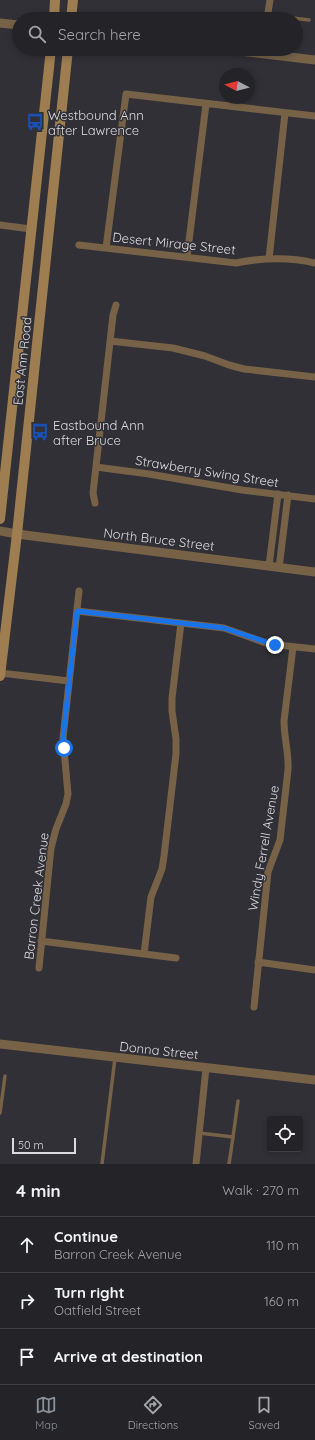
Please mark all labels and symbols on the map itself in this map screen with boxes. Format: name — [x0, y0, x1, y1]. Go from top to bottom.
north arrow — [219, 68, 255, 104]
place label: Westbound Ann after Lawrence — [48, 107, 144, 138]
bus stop icon: Westbound Ann after Lawrence — [25, 112, 45, 132]
street label: Desert Mirage Street — [112, 229, 236, 257]
street label: East Ann Road — [9, 316, 35, 406]
place label: Eastbound Ann after Bruce — [53, 417, 144, 448]
bus stop icon: Eastbound Ann after Bruce — [30, 422, 50, 442]
street label: Strawberry Swing Street — [134, 452, 280, 490]
street label: North Bruce Street — [103, 524, 215, 554]
route end — [266, 636, 284, 654]
route start — [55, 739, 73, 757]
street label: Windy Ferrell Avenue — [244, 784, 282, 912]
street label: Barron Creek Avenue — [20, 832, 52, 960]
street label: Donna Street — [119, 1038, 199, 1062]
scale bar — [12, 1136, 76, 1155]

